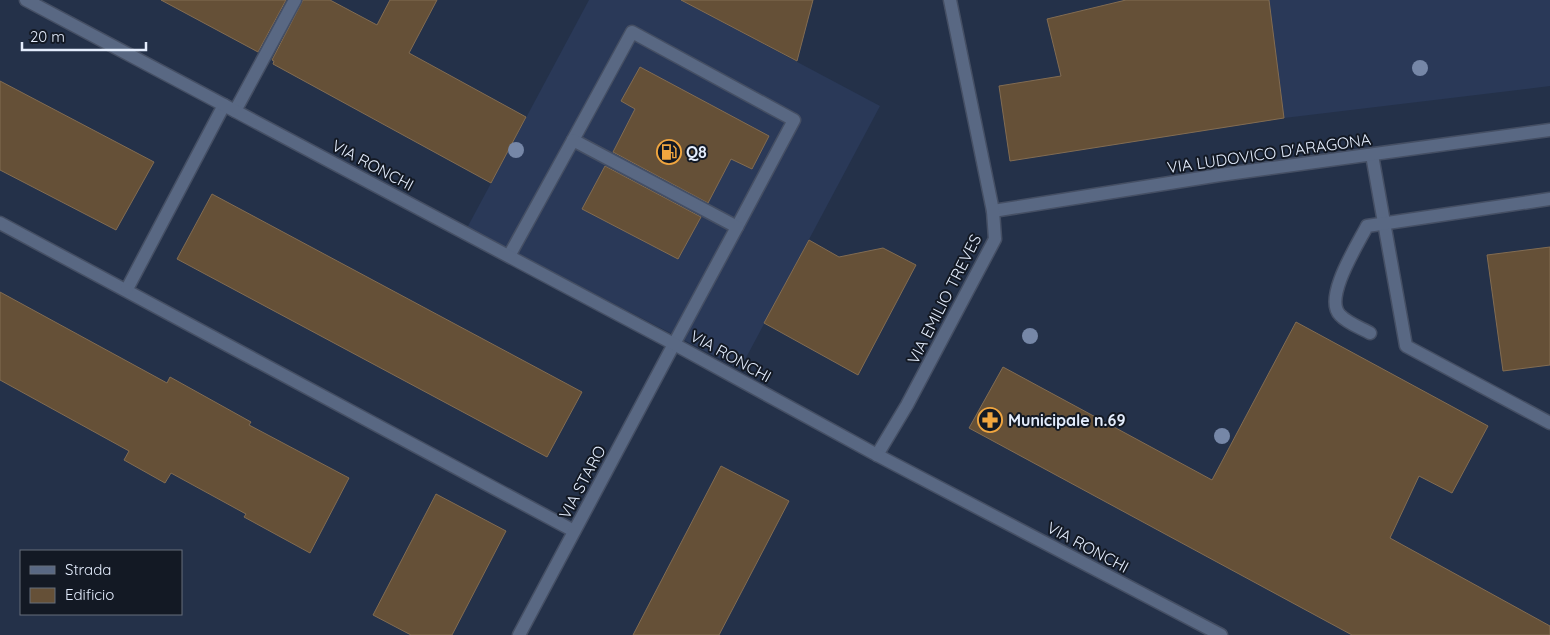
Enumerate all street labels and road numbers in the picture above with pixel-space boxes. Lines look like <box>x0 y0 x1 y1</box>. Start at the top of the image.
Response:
street label: VIA LUDOVICO D'ARAGONA <box>1166 129 1372 177</box>
street label: VIA RONCHI <box>329 135 417 195</box>
street label: VIA EMILIO TREVES <box>903 231 985 367</box>
street label: VIA RONCHI <box>687 325 775 387</box>
street label: VIA STARO <box>554 442 610 522</box>
street label: VIA RONCHI <box>1044 517 1132 577</box>

